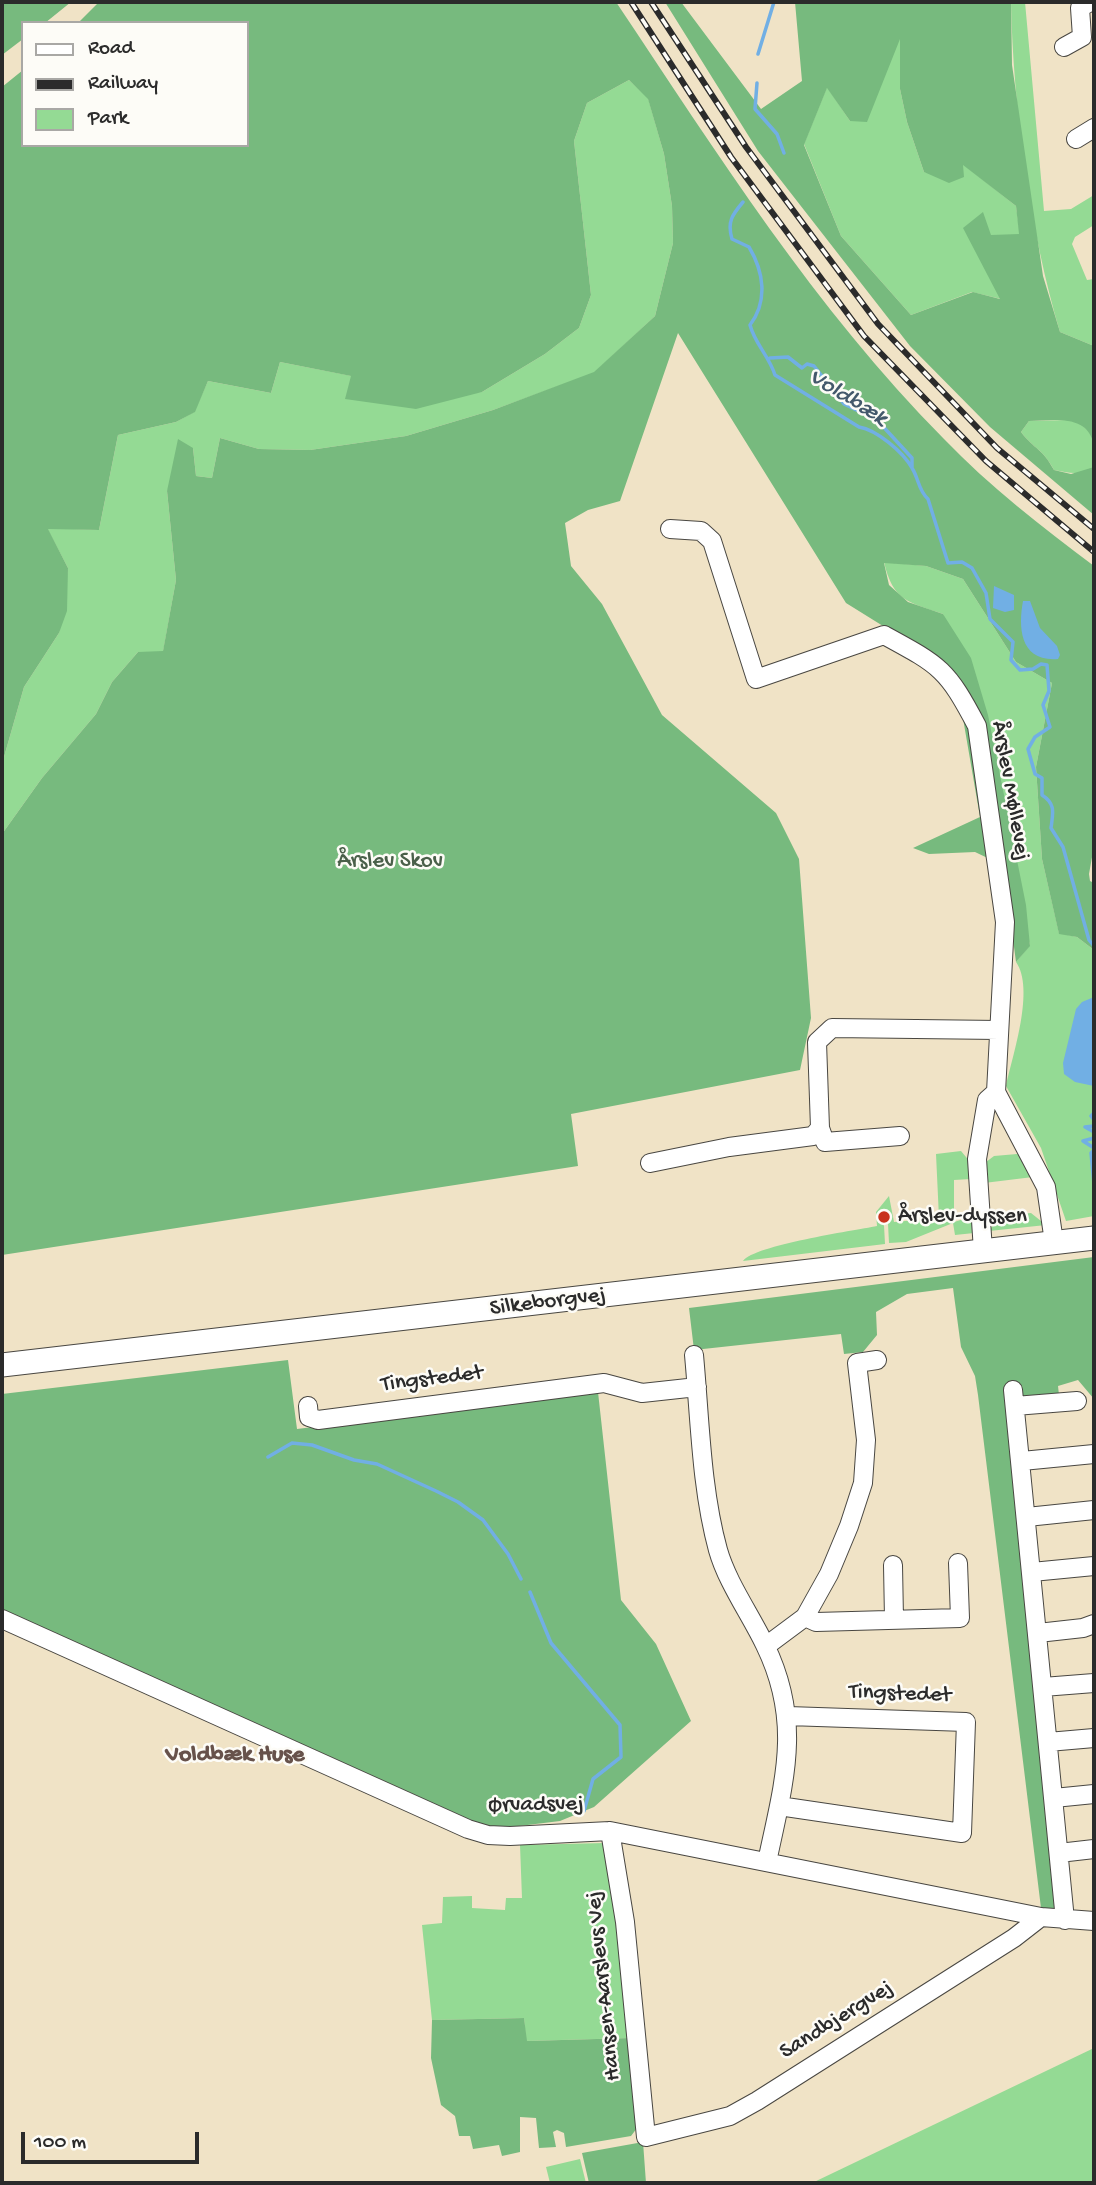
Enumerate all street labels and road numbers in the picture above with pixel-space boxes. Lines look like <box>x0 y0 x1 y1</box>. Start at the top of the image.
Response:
street label: Årslev Møllevej <box>983 719 1035 863</box>
street label: Silkeborgvej <box>488 1282 608 1324</box>
street label: Tingstedet <box>380 1360 484 1400</box>
street label: Tingstedet <box>848 1679 952 1711</box>
street label: Ørvadsvej <box>488 1791 584 1821</box>
street label: Hansen-Aarslevs Vej <box>581 1890 629 2082</box>
street label: Sandbjergvej <box>775 1975 899 2067</box>

